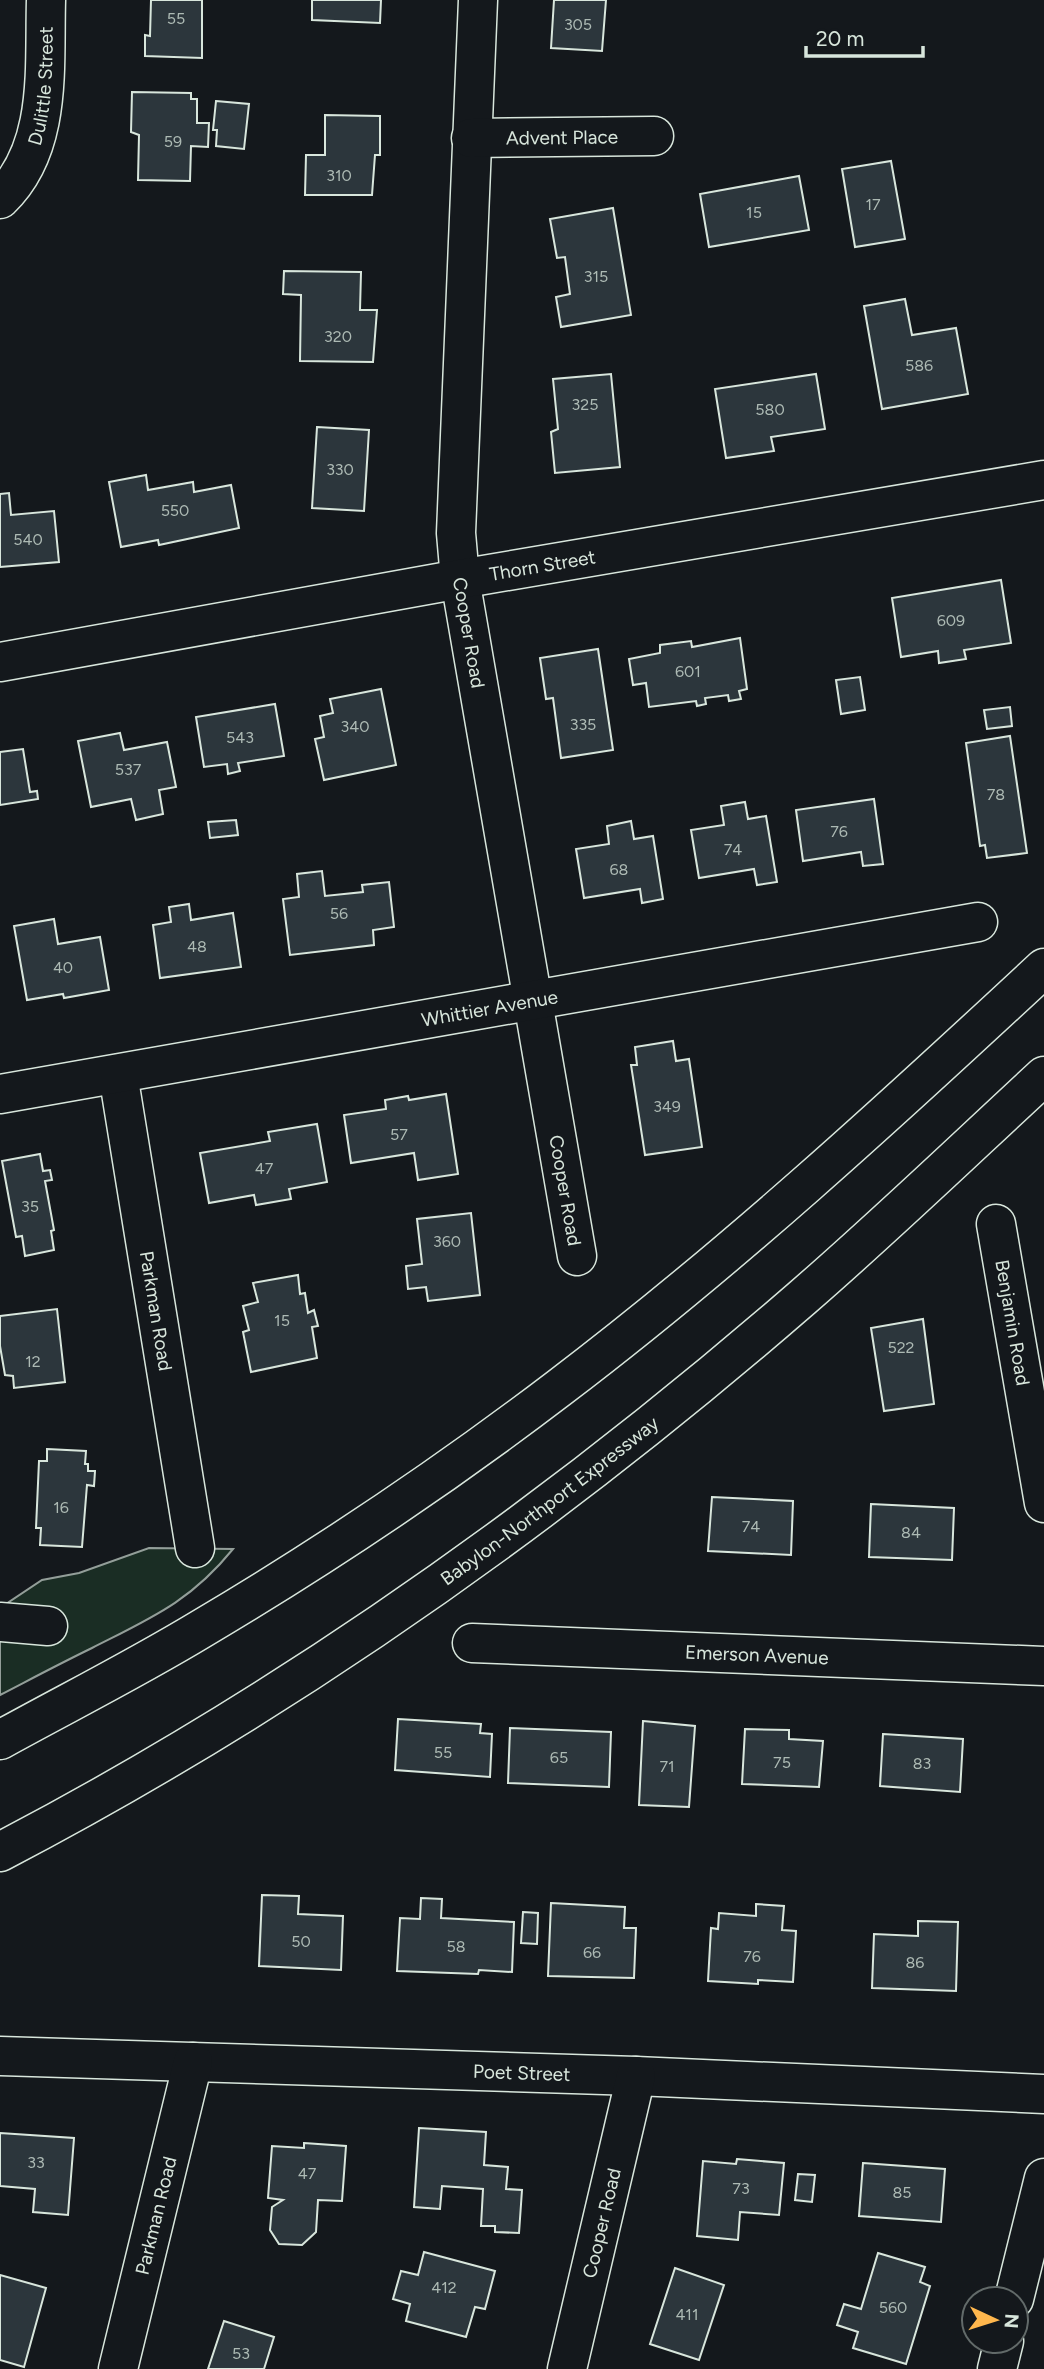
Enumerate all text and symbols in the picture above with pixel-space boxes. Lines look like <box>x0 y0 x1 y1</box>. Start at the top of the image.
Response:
house number: 55 <box>167 9 185 28</box>
scale bar <box>806 14 923 58</box>
house number: 305 <box>564 15 592 34</box>
text: 20 m <box>816 26 864 51</box>
street label: Dulittle Street <box>23 27 58 148</box>
street label: Advent Place <box>506 125 618 150</box>
house number: 59 <box>164 132 182 151</box>
house number: 310 <box>326 166 352 185</box>
house number: 17 <box>865 195 881 214</box>
house number: 15 <box>746 203 762 222</box>
house number: 315 <box>584 267 608 286</box>
house number: 320 <box>324 327 352 346</box>
house number: 586 <box>905 356 933 375</box>
house number: 325 <box>572 395 598 414</box>
house number: 580 <box>755 400 785 419</box>
house number: 330 <box>326 460 354 479</box>
house number: 550 <box>161 501 189 520</box>
house number: 540 <box>13 530 43 549</box>
street label: Thorn Street <box>488 545 597 586</box>
street label: Cooper Road <box>448 575 490 690</box>
house number: 609 <box>937 611 965 630</box>
house number: 601 <box>675 662 701 681</box>
house number: 335 <box>570 715 596 734</box>
house number: 340 <box>341 717 369 736</box>
house number: 543 <box>226 728 254 747</box>
house number: 537 <box>115 760 142 779</box>
house number: 78 <box>987 785 1005 804</box>
house number: 76 <box>830 822 848 841</box>
house number: 74 <box>724 840 742 859</box>
house number: 68 <box>610 860 628 879</box>
house number: 56 <box>330 904 348 923</box>
house number: 48 <box>187 937 207 956</box>
house number: 40 <box>53 958 73 977</box>
street label: Whittier Avenue <box>420 985 559 1032</box>
house number: 349 <box>653 1097 681 1116</box>
house number: 57 <box>390 1125 408 1144</box>
street label: Cooper Road <box>544 1133 586 1248</box>
house number: 47 <box>255 1159 274 1178</box>
house number: 35 <box>21 1197 39 1216</box>
house number: 360 <box>433 1232 461 1251</box>
street label: Parkman Road <box>135 1249 177 1373</box>
street label: Benjamin Road <box>990 1258 1035 1387</box>
house number: 15 <box>274 1311 290 1330</box>
house number: 522 <box>887 1338 915 1357</box>
house number: 12 <box>25 1352 41 1371</box>
street label: Babylon-Northport Expressway <box>436 1411 663 1590</box>
house number: 16 <box>53 1498 69 1517</box>
house number: 74 <box>742 1517 760 1536</box>
house number: 84 <box>901 1523 921 1542</box>
street label: Emerson Avenue <box>684 1641 829 1669</box>
house number: 55 <box>434 1743 452 1762</box>
house number: 65 <box>550 1748 568 1767</box>
house number: 75 <box>773 1753 791 1772</box>
house number: 83 <box>913 1754 931 1773</box>
house number: 71 <box>659 1757 675 1776</box>
house number: 50 <box>291 1932 311 1951</box>
house number: 58 <box>446 1937 466 1956</box>
house number: 66 <box>583 1943 601 1962</box>
house number: 76 <box>743 1947 761 1966</box>
house number: 86 <box>906 1953 924 1972</box>
street label: Poet Street <box>473 2060 571 2086</box>
house number: 33 <box>27 2153 45 2172</box>
street label: Parkman Road <box>130 2154 182 2277</box>
house number: 47 <box>298 2164 317 2183</box>
street label: Cooper Road <box>578 2166 626 2280</box>
house number: 73 <box>732 2179 750 2198</box>
house number: 85 <box>892 2183 912 2202</box>
house number: 412 <box>431 2278 457 2297</box>
north arrow <box>960 2285 1030 2355</box>
house number: 560 <box>879 2298 907 2317</box>
house number: 411 <box>675 2305 699 2324</box>
text: N <box>999 2313 1023 2329</box>
house number: 53 <box>232 2344 250 2363</box>

